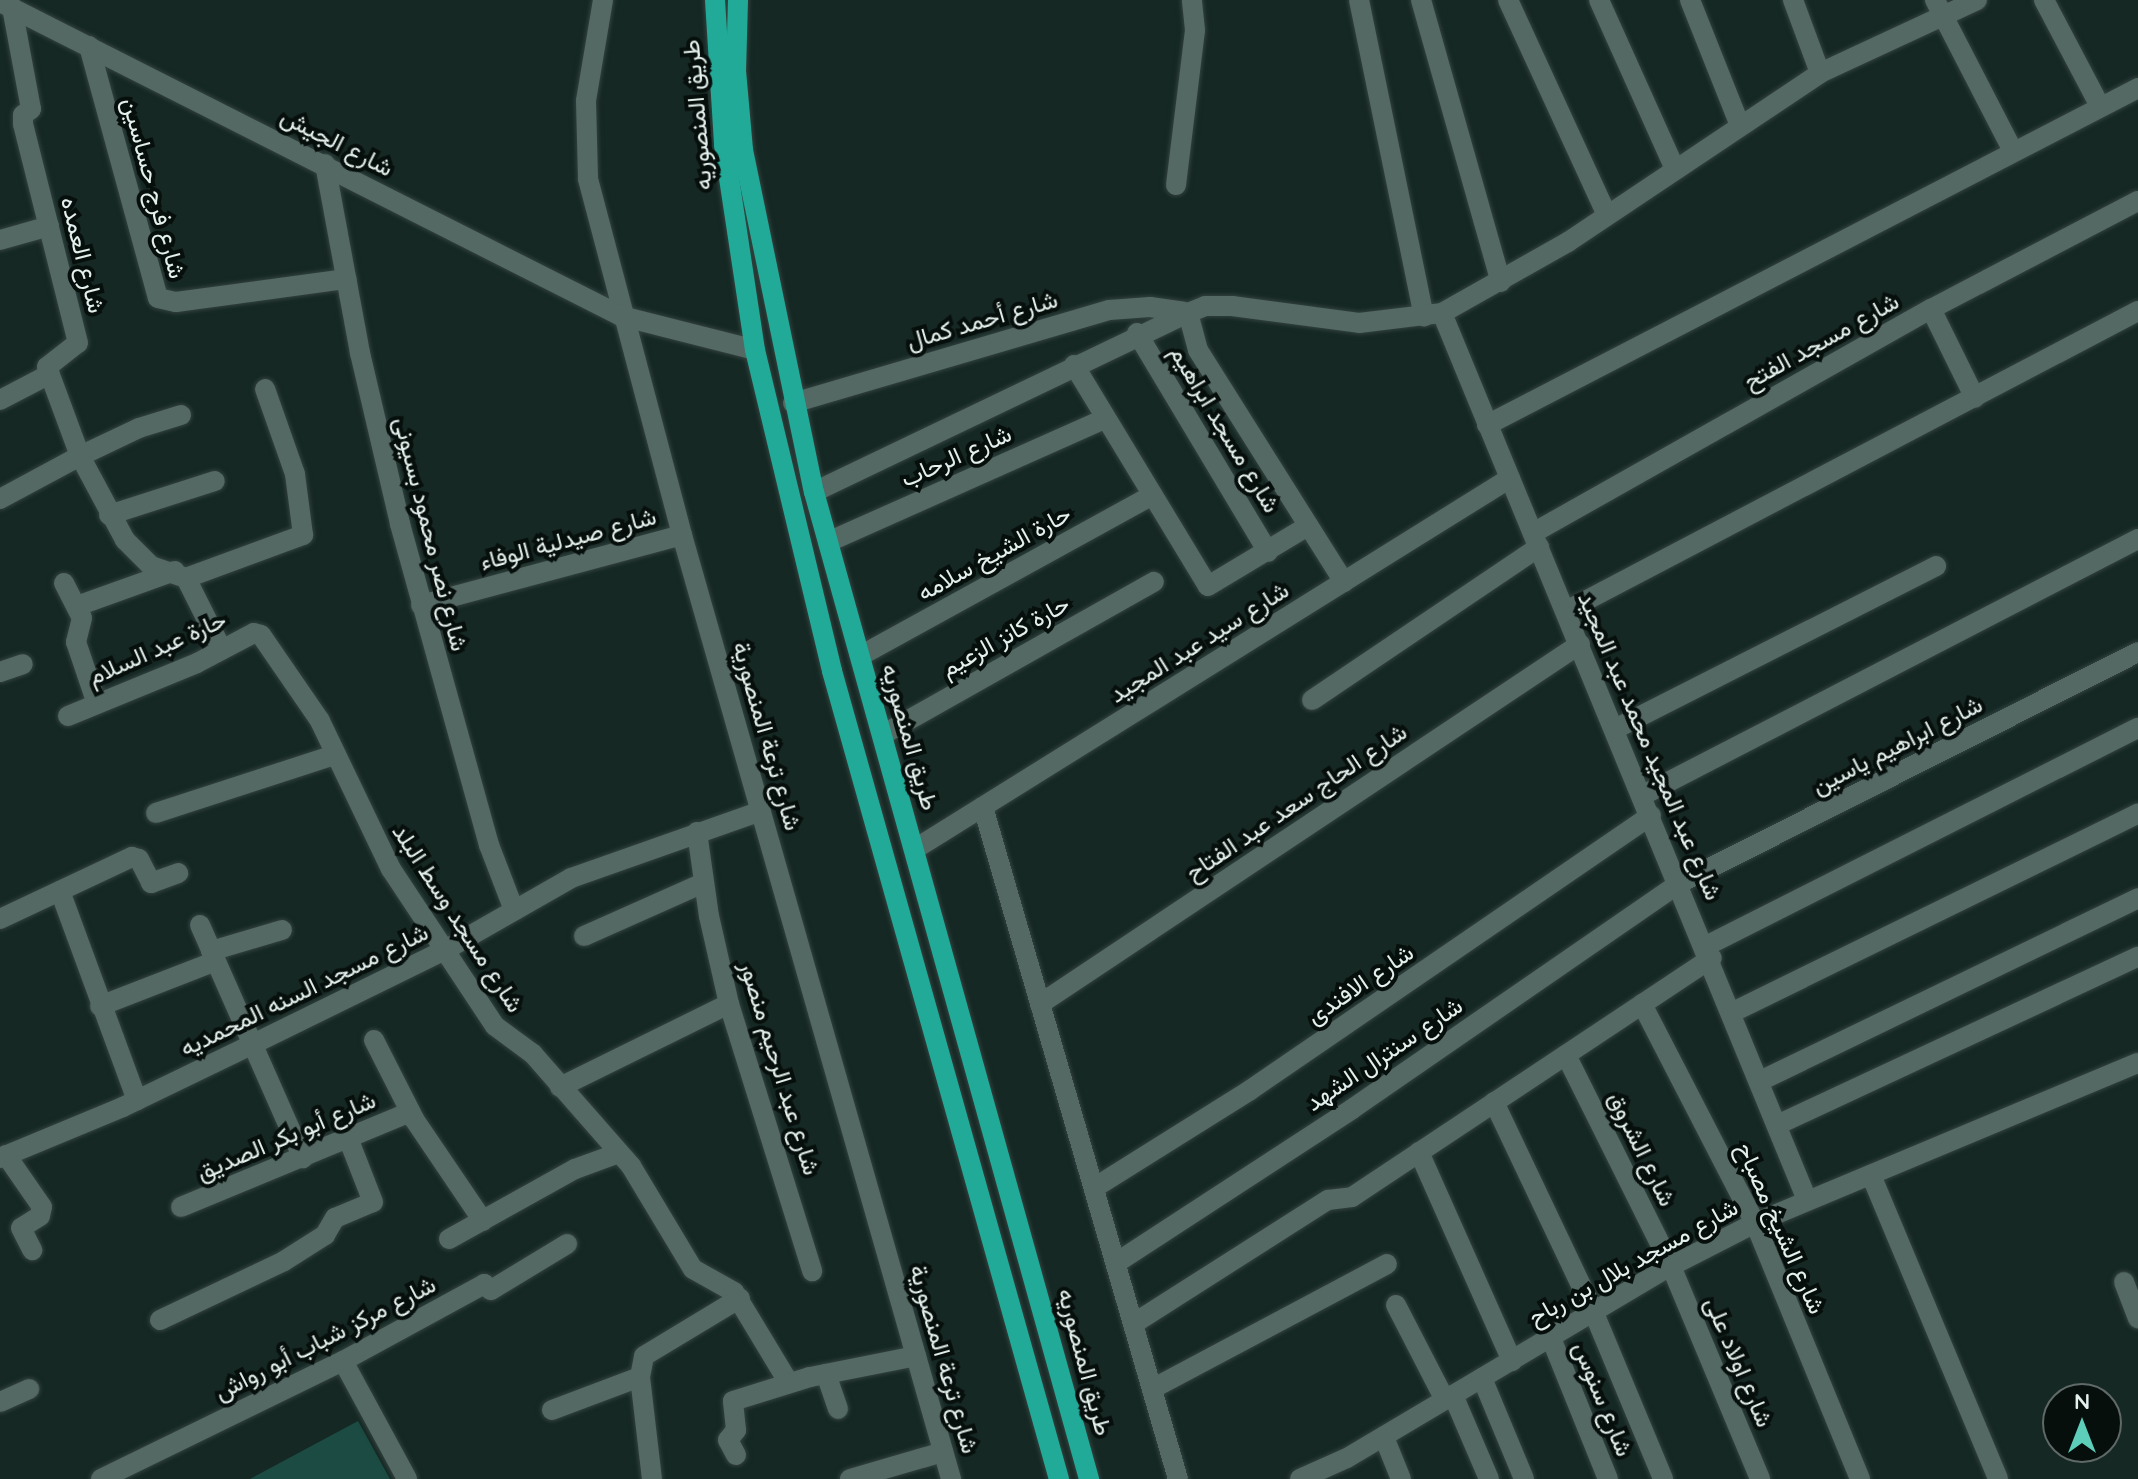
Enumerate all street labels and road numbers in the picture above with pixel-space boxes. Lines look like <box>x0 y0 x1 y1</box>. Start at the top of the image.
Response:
street label: طريق المنصوريه <box>676 38 718 192</box>
street label: شارع فرج حساسين <box>116 94 192 282</box>
street label: شارع الجيش <box>276 101 398 183</box>
street label: شارع العمده <box>55 194 111 316</box>
street label: شارع أحمد كمال <box>903 285 1061 355</box>
street label: شارع مسجد الفتح <box>1738 286 1904 396</box>
street label: شارع مسجد ابراهيم <box>1164 340 1286 518</box>
street label: شارع نصر محمود بسيونى <box>388 414 474 654</box>
street label: شارع الرحاب <box>896 419 1016 493</box>
street label: حارة الشيخ سلامه <box>912 499 1076 607</box>
street label: شارع صيدلية الوفاء <box>477 502 659 576</box>
street label: شارع سيد عبد المجيد <box>1104 575 1294 709</box>
street label: شارع عبد المجيد محمد عبد المجيد <box>1572 588 1728 904</box>
street label: حارة كانز الزعيم <box>936 589 1074 683</box>
street label: حارة عبد السلام <box>84 605 230 691</box>
street label: شارع ترعة المنصورية <box>726 638 808 834</box>
street label: طريق المنصوريه <box>875 660 945 814</box>
street label: شارع ابراهيم ياسين <box>1807 690 1987 800</box>
street label: شارع الحاج سعد عبد الفتاح <box>1180 717 1412 887</box>
street label: شارع مسجد وسط البلد <box>386 818 530 1018</box>
street label: شارع مسجد السنه المحمديه <box>175 917 433 1063</box>
street label: شارع الافندى <box>1301 938 1419 1030</box>
street label: شارع عبد الرحيم منصور <box>734 958 826 1178</box>
street label: شارع سنترال الشهد <box>1300 991 1468 1117</box>
street label: شارع أبو بكر الصديق <box>192 1085 380 1187</box>
street label: شارع الشروق <box>1602 1087 1682 1211</box>
street label: شارع الشيخ مصباح <box>1730 1138 1832 1318</box>
street label: شارع مسجد بلال بن رباح <box>1523 1192 1743 1332</box>
street label: شارع ترعة المنصورية <box>903 1261 985 1457</box>
street label: شارع مركز شباب أبو رواش <box>210 1270 440 1406</box>
street label: طريق المنصوريه <box>1052 1285 1118 1439</box>
street label: شارع اولاد على <box>1699 1293 1779 1431</box>
street label: شارع سنوس <box>1567 1338 1639 1460</box>

